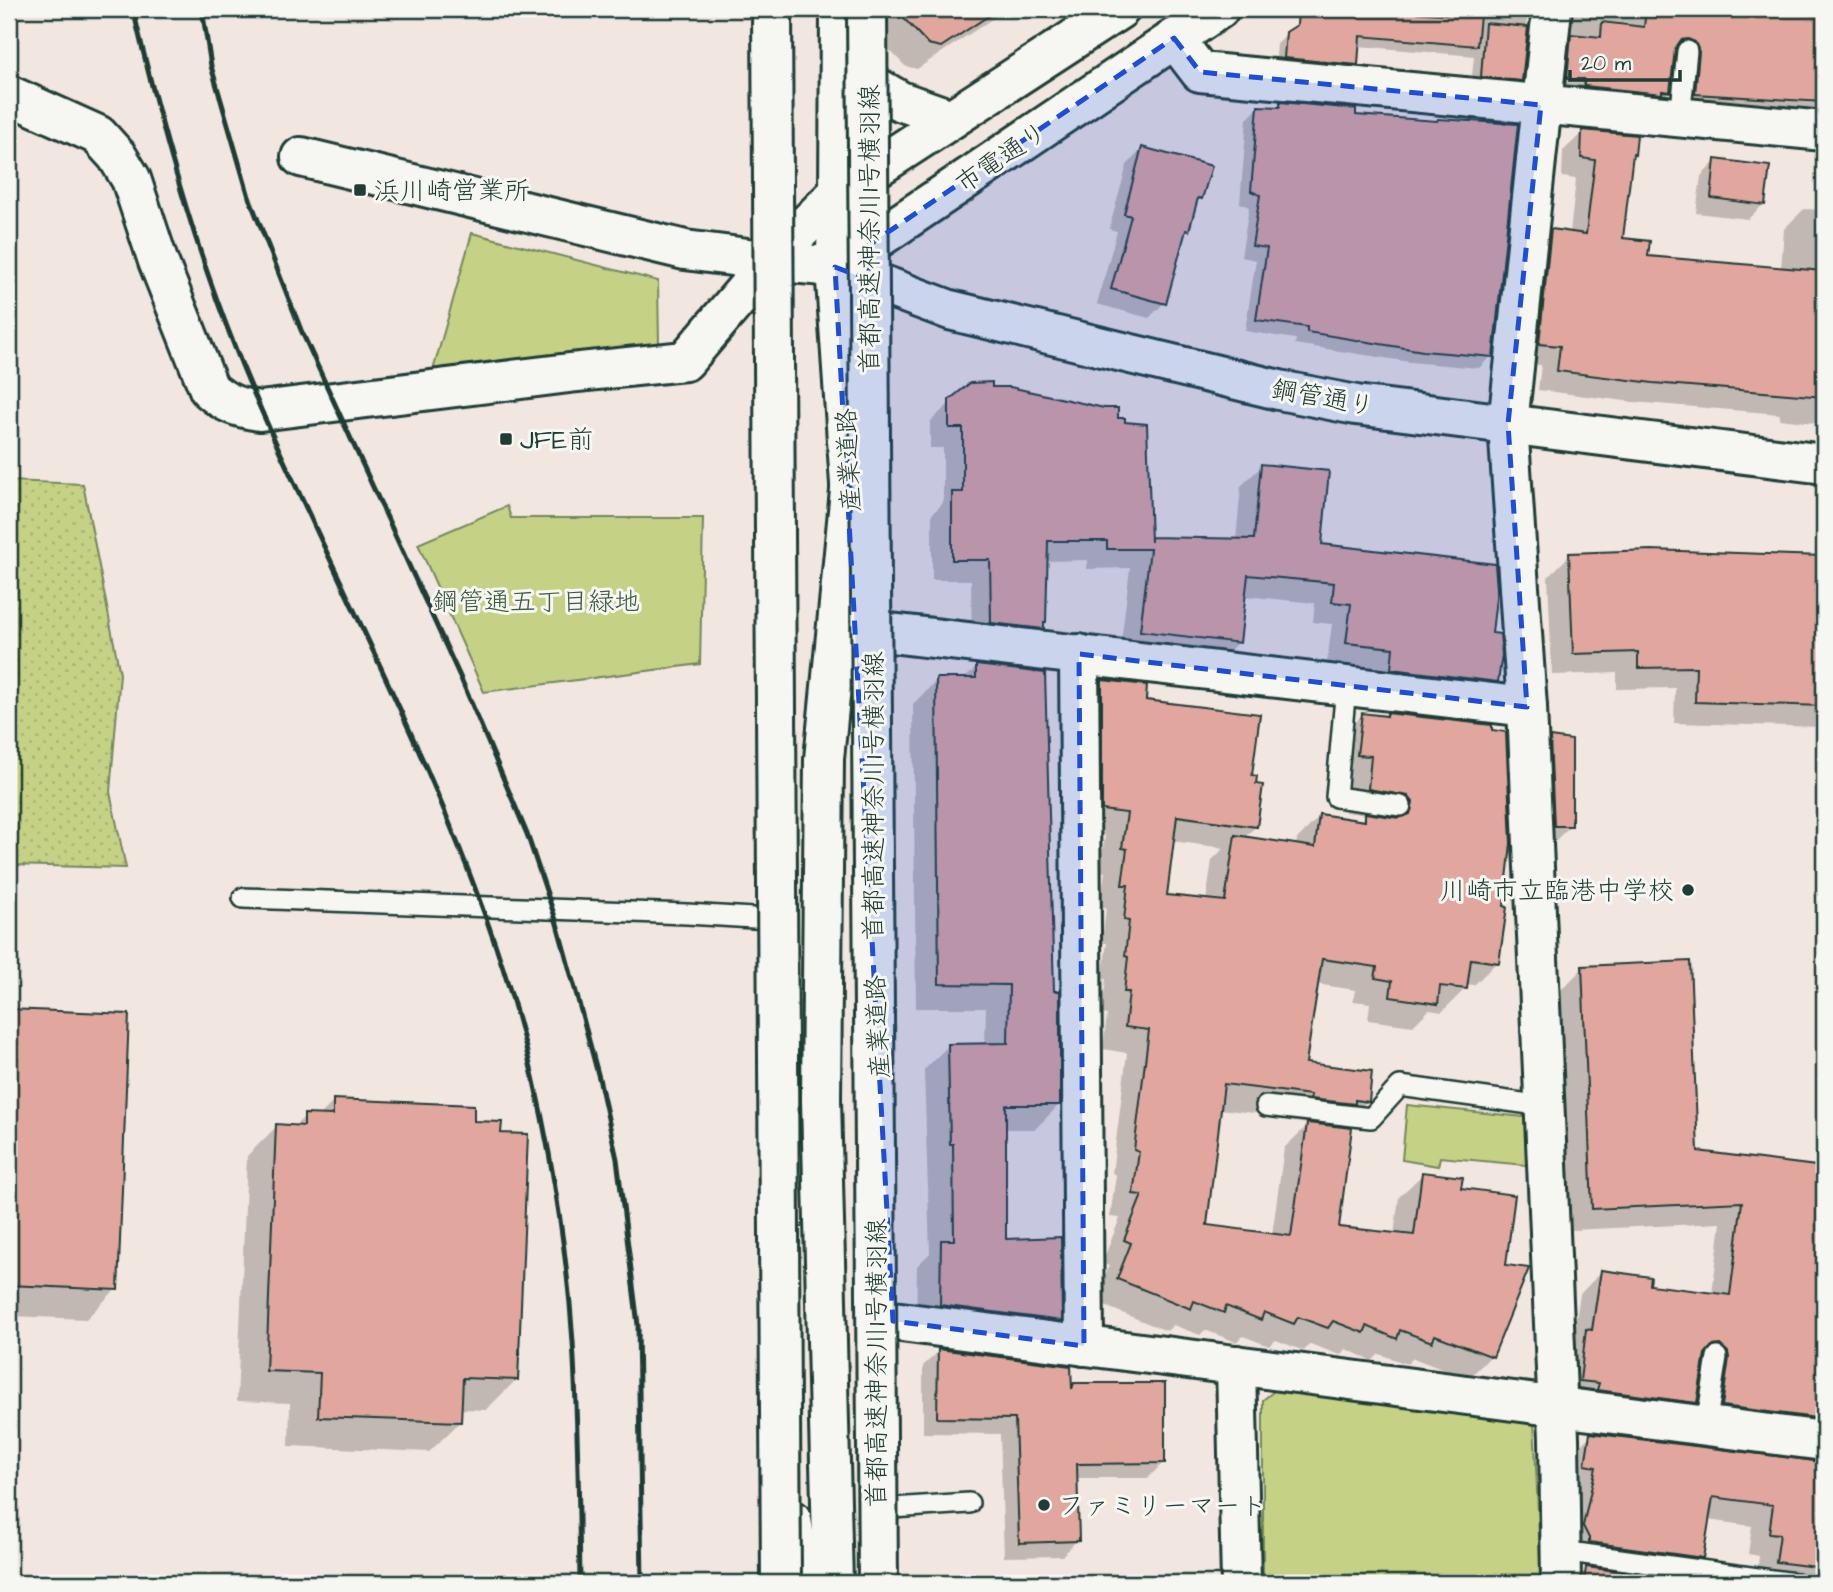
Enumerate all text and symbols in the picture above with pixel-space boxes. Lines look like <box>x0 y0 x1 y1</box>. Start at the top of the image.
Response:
scale bar <box>1570 38 1681 82</box>
text: 20 m <box>1581 49 1632 78</box>
street label: 首都高速神奈川1号横羽線 <box>852 84 888 374</box>
street label: 市電通り <box>948 114 1055 202</box>
place label: 浜川崎営業所 <box>374 173 530 209</box>
marker: 浜川崎営業所 <box>352 182 368 198</box>
street label: 鋼管通り <box>1268 371 1377 425</box>
street label: 産業道路 <box>828 407 870 513</box>
place label: JFE前 <box>520 422 593 458</box>
marker: JFE前 <box>498 431 514 447</box>
park label: 鋼管通五丁目緑地 <box>432 584 640 620</box>
street label: 首都高速神奈川1号横羽線 <box>856 651 892 941</box>
place label: 川崎市立臨港中学校 <box>1440 873 1674 909</box>
marker: 川崎市立臨港中学校 <box>1680 882 1696 898</box>
street label: 産業道路 <box>857 974 899 1080</box>
street label: 首都高速神奈川1号横羽線 <box>859 1218 895 1508</box>
place label: ファミリーマート <box>1058 1488 1267 1524</box>
marker: ファミリーマート <box>1036 1497 1052 1513</box>

